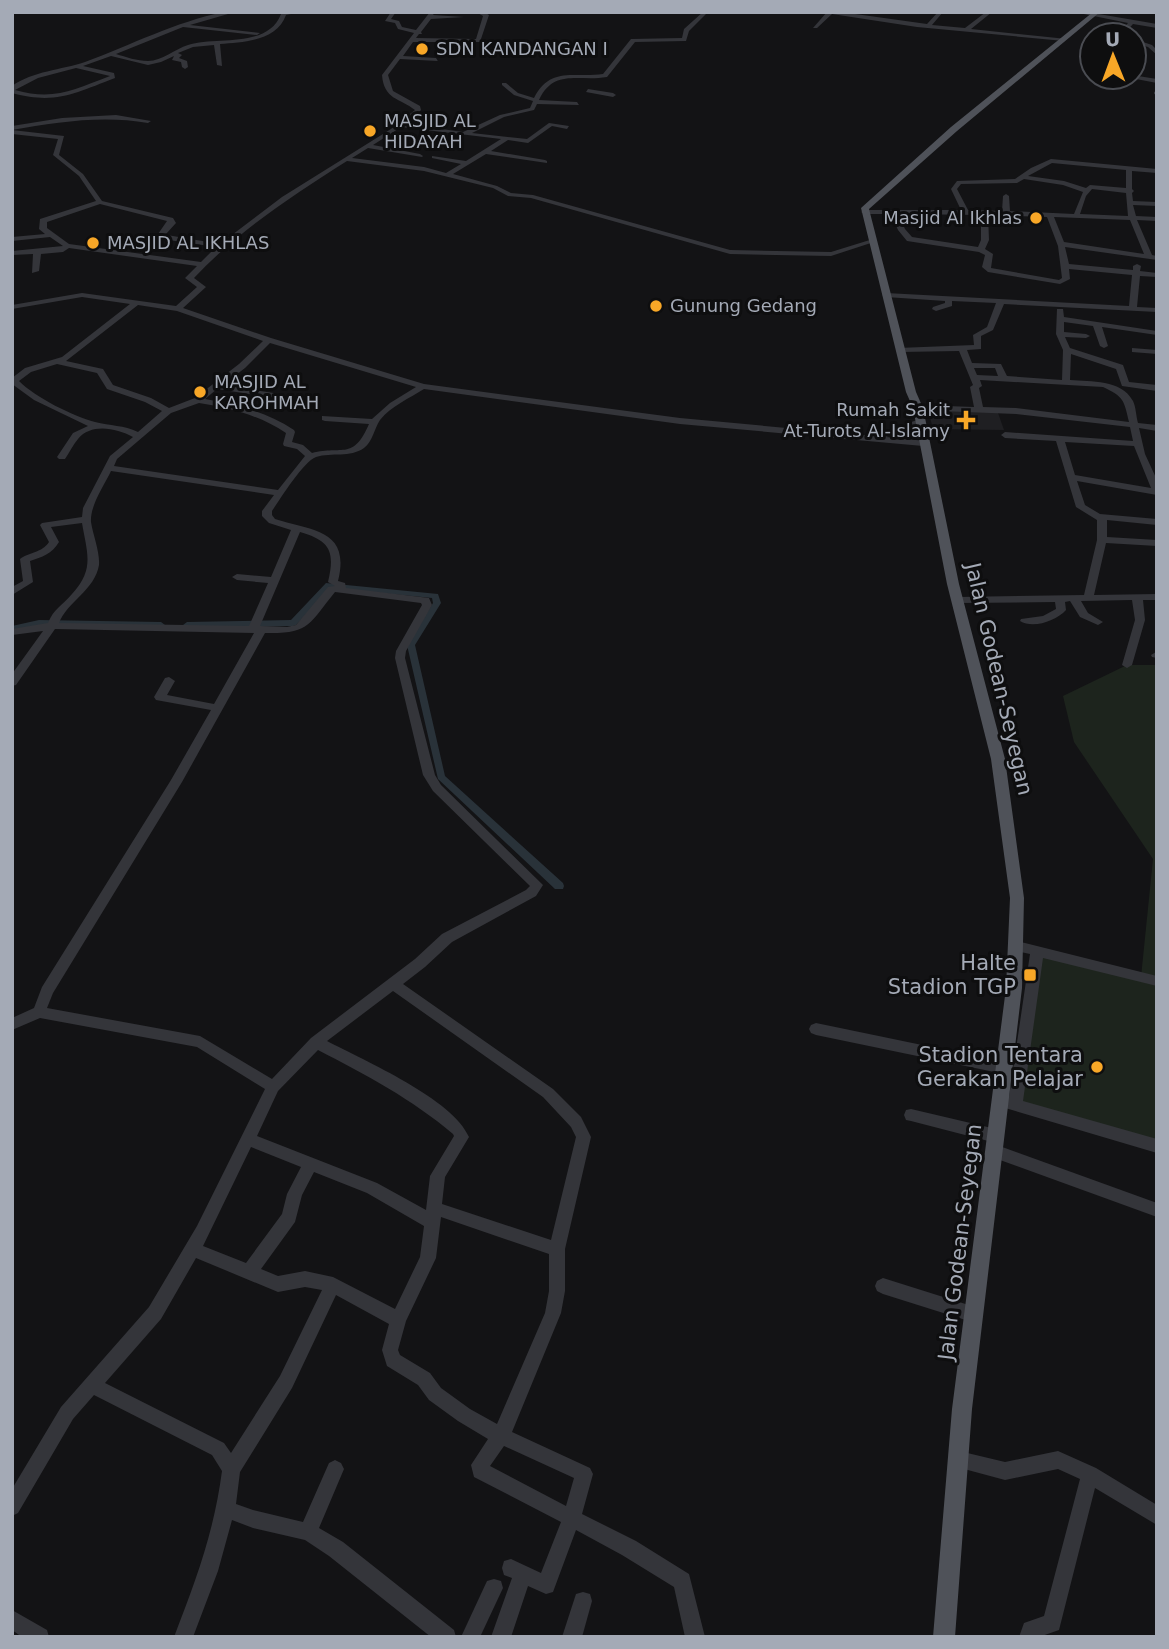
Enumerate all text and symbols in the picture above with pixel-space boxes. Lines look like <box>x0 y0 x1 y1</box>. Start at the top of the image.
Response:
north arrow <box>1078 21 1148 91</box>
text: U <box>1105 28 1121 50</box>
place label: SDN KANDANGAN I <box>436 38 608 59</box>
marker: SDN KANDANGAN I <box>414 41 430 57</box>
place label: MASJID AL HIDAYAH <box>384 110 476 152</box>
marker: MASJID AL HIDAYAH <box>362 123 378 139</box>
place label: Masjid Al Ikhlas <box>883 207 1022 228</box>
marker: Masjid Al Ikhlas <box>1028 210 1044 226</box>
place label: MASJID AL IKHLAS <box>107 232 269 253</box>
marker: MASJID AL IKHLAS <box>85 235 101 251</box>
place label: Gunung Gedang <box>670 295 817 316</box>
marker: Gunung Gedang <box>648 298 664 314</box>
place label: MASJID AL KAROHMAH <box>214 371 319 413</box>
marker: MASJID AL KAROHMAH <box>192 384 208 400</box>
place label: Rumah Sakit At-Turots Al-Islamy <box>784 399 950 441</box>
marker: Rumah Sakit At-Turots Al-Islamy <box>956 410 976 430</box>
street label: Jalan Godean-Seyegan <box>960 558 1037 798</box>
place label: Halte Stadion TGP <box>888 951 1016 999</box>
marker: Halte Stadion TGP <box>1022 967 1038 983</box>
place label: Stadion Tentara Gerakan Pelajar <box>917 1043 1083 1091</box>
marker: Stadion Tentara Gerakan Pelajar <box>1089 1059 1105 1075</box>
street label: Jalan Godean-Seyegan <box>933 1122 986 1364</box>

